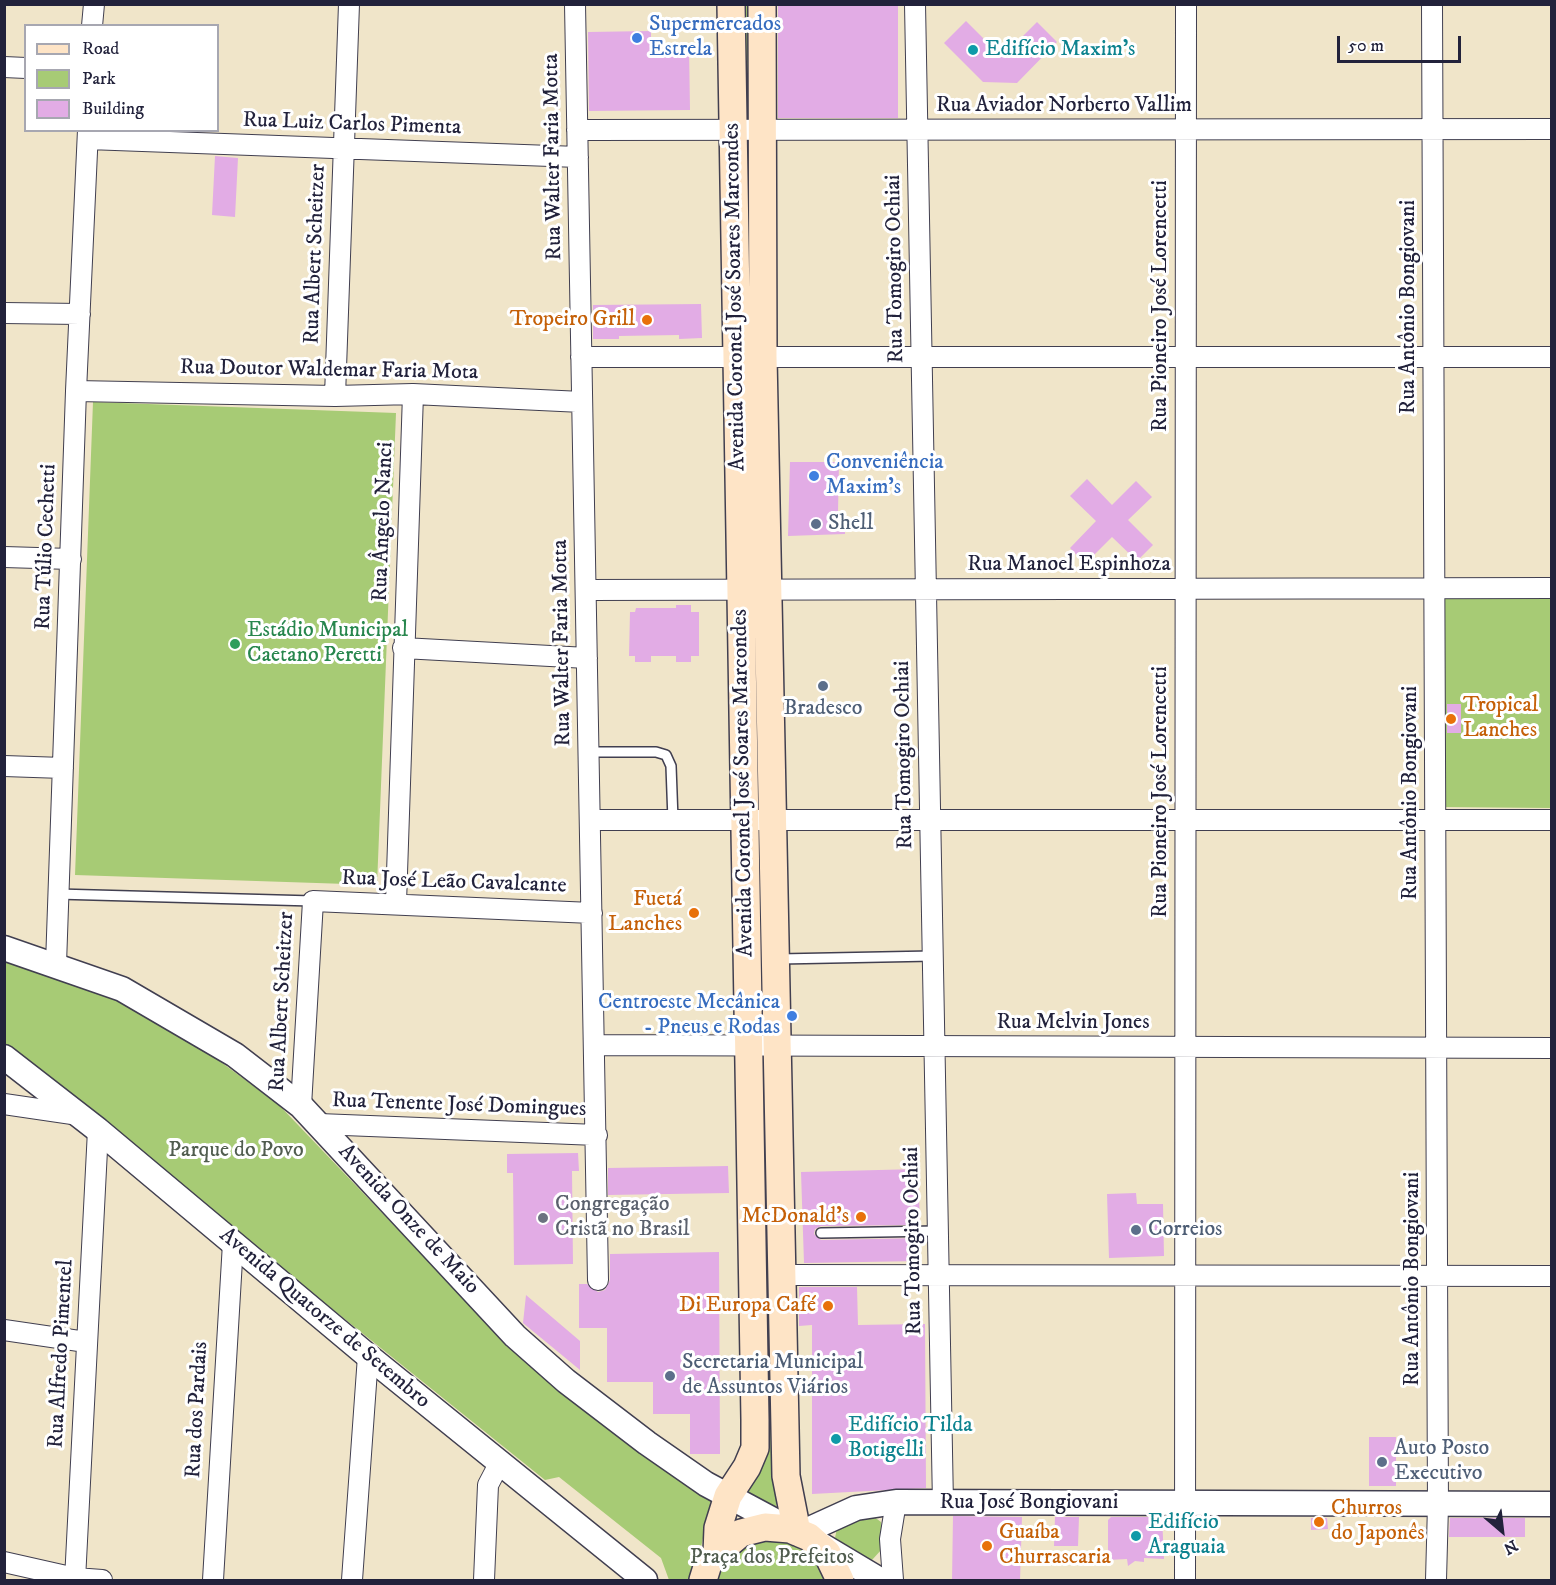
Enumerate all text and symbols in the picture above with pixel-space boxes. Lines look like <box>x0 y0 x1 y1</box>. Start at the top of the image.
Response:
place label: Supermercados Estrela <box>649 12 781 63</box>
legend <box>24 24 219 132</box>
scale bar <box>1340 24 1464 62</box>
marker: Supermercados Estrela <box>630 31 644 45</box>
text: 50 m <box>1348 35 1384 57</box>
place label: Edifício Maxim's <box>985 37 1135 63</box>
text: Road <box>82 38 119 60</box>
marker: Edifício Maxim's <box>966 43 980 57</box>
street label: Rua Walter Faria Motta <box>539 53 569 261</box>
text: Park <box>82 68 116 90</box>
street label: Rua Aviador Norberto Vallim <box>936 93 1192 119</box>
text: Building <box>82 98 144 120</box>
street label: Rua Luiz Carlos Pimenta <box>242 108 462 142</box>
street label: Avenida Coronel José Soares Marcondes <box>720 123 752 471</box>
street label: Rua Albert Scheitzer <box>300 163 332 345</box>
street label: Rua Tomogiro Ochiai <box>881 174 911 364</box>
street label: Rua Pioneiro José Lorencetti <box>1148 180 1174 432</box>
street label: Rua Antônio Bongiovani <box>1396 200 1422 414</box>
place label: Tropeiro Grill <box>510 307 635 333</box>
marker: Tropeiro Grill <box>640 313 654 327</box>
street label: Rua Doutor Waldemar Faria Mota <box>180 355 478 387</box>
street label: Rua Ângelo Nanci <box>368 442 400 602</box>
place label: Conveniência Maxim's <box>826 450 944 502</box>
street label: Rua Túlio Cechetti <box>31 463 63 631</box>
marker: Conveniência Maxim's <box>807 469 821 483</box>
place label: Shell <box>828 511 873 537</box>
marker: Shell <box>809 517 823 531</box>
street label: Rua Walter Faria Motta <box>548 539 578 747</box>
street label: Rua Manoel Espinhoza <box>967 552 1171 578</box>
street label: Avenida Coronel José Soares Marcondes <box>728 609 760 957</box>
place label: Estádio Municipal Caetano Peretti <box>247 618 408 670</box>
marker: Estádio Municipal Caetano Peretti <box>228 637 242 651</box>
street label: Rua Tomogiro Ochiai <box>890 660 920 850</box>
street label: Rua Pioneiro José Lorencetti <box>1148 666 1174 918</box>
marker: Bradesco <box>816 679 830 693</box>
street label: Rua Antônio Bongiovani <box>1398 686 1424 900</box>
place label: Tropical Lanches <box>1463 693 1538 744</box>
place label: Bradesco <box>784 696 862 722</box>
marker: Tropical Lanches <box>1444 712 1458 726</box>
street label: Rua José Leão Cavalcante <box>341 866 567 900</box>
place label: Fuetá Lanches <box>608 887 682 938</box>
marker: Fuetá Lanches <box>687 906 701 920</box>
street label: Rua Albert Scheitzer <box>265 911 301 1093</box>
place label: Centroeste Mecânica - Pneus e Rodas <box>598 990 780 1042</box>
marker: Centroeste Mecânica - Pneus e Rodas <box>785 1009 799 1023</box>
street label: Rua Melvin Jones <box>996 1010 1150 1036</box>
street label: Rua Tenente José Domingues <box>331 1088 587 1124</box>
park label: Parque do Povo <box>168 1138 304 1164</box>
street label: Avenida Onze de Maio <box>332 1139 484 1301</box>
street label: Rua Tomogiro Ochiai <box>899 1146 929 1336</box>
street label: Rua Antônio Bongiovani <box>1400 1172 1426 1386</box>
place label: Congregação Cristã no Brasil <box>555 1192 690 1244</box>
place label: McDonald's <box>742 1204 849 1230</box>
marker: McDonald's <box>854 1210 868 1224</box>
marker: Congregação Cristã no Brasil <box>536 1211 550 1225</box>
place label: Correios <box>1148 1217 1222 1243</box>
street label: Avenida Quatorze de Setembro <box>213 1223 435 1415</box>
marker: Correios <box>1129 1223 1143 1237</box>
street label: Rua Alfredo Pimentel <box>44 1259 80 1449</box>
place label: Di Europa Café <box>679 1293 816 1319</box>
marker: Di Europa Café <box>821 1299 835 1313</box>
street label: Rua dos Pardais <box>181 1341 215 1479</box>
place label: Secretaria Municipal de Assuntos Viários <box>682 1350 863 1402</box>
marker: Secretaria Municipal de Assuntos Viários <box>663 1369 677 1383</box>
place label: Edifício Tilda Botigelli <box>848 1413 973 1464</box>
marker: Edifício Tilda Botigelli <box>829 1432 843 1446</box>
place label: Auto Posto Executivo <box>1394 1436 1489 1488</box>
marker: Auto Posto Executivo <box>1375 1455 1389 1469</box>
street label: Rua José Bongiovani <box>940 1490 1118 1516</box>
place label: Churros do Japonês <box>1331 1496 1425 1548</box>
north arrow <box>1472 1501 1532 1561</box>
place label: Edifício Araguaia <box>1148 1510 1225 1562</box>
marker: Churros do Japonês <box>1312 1515 1326 1529</box>
place label: Guaíba Churrascaria <box>999 1520 1111 1572</box>
marker: Edifício Araguaia <box>1129 1529 1143 1543</box>
text: N <box>1500 1535 1521 1559</box>
marker: Guaíba Churrascaria <box>980 1539 994 1553</box>
park label: Praça dos Prefeitos <box>690 1545 854 1571</box>

